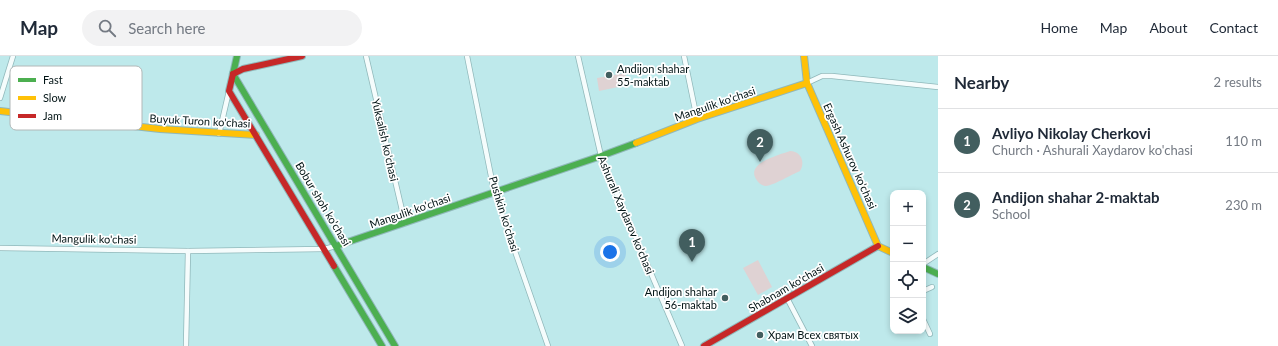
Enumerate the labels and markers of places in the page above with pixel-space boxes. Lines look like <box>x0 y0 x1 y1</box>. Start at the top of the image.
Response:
place label: Andijon shahar 55-maktab <box>617 62 689 88</box>
marker: Andijon shahar 55-maktab <box>604 70 614 80</box>
pin: 2 <box>747 129 773 162</box>
pin: 1 <box>679 229 705 262</box>
place label: Andijon shahar 56-maktab <box>645 285 717 311</box>
marker: Andijon shahar 56-maktab <box>720 293 730 303</box>
place label: Храм Всех святых <box>768 328 859 341</box>
marker: Храм Всех святых <box>755 330 765 340</box>

